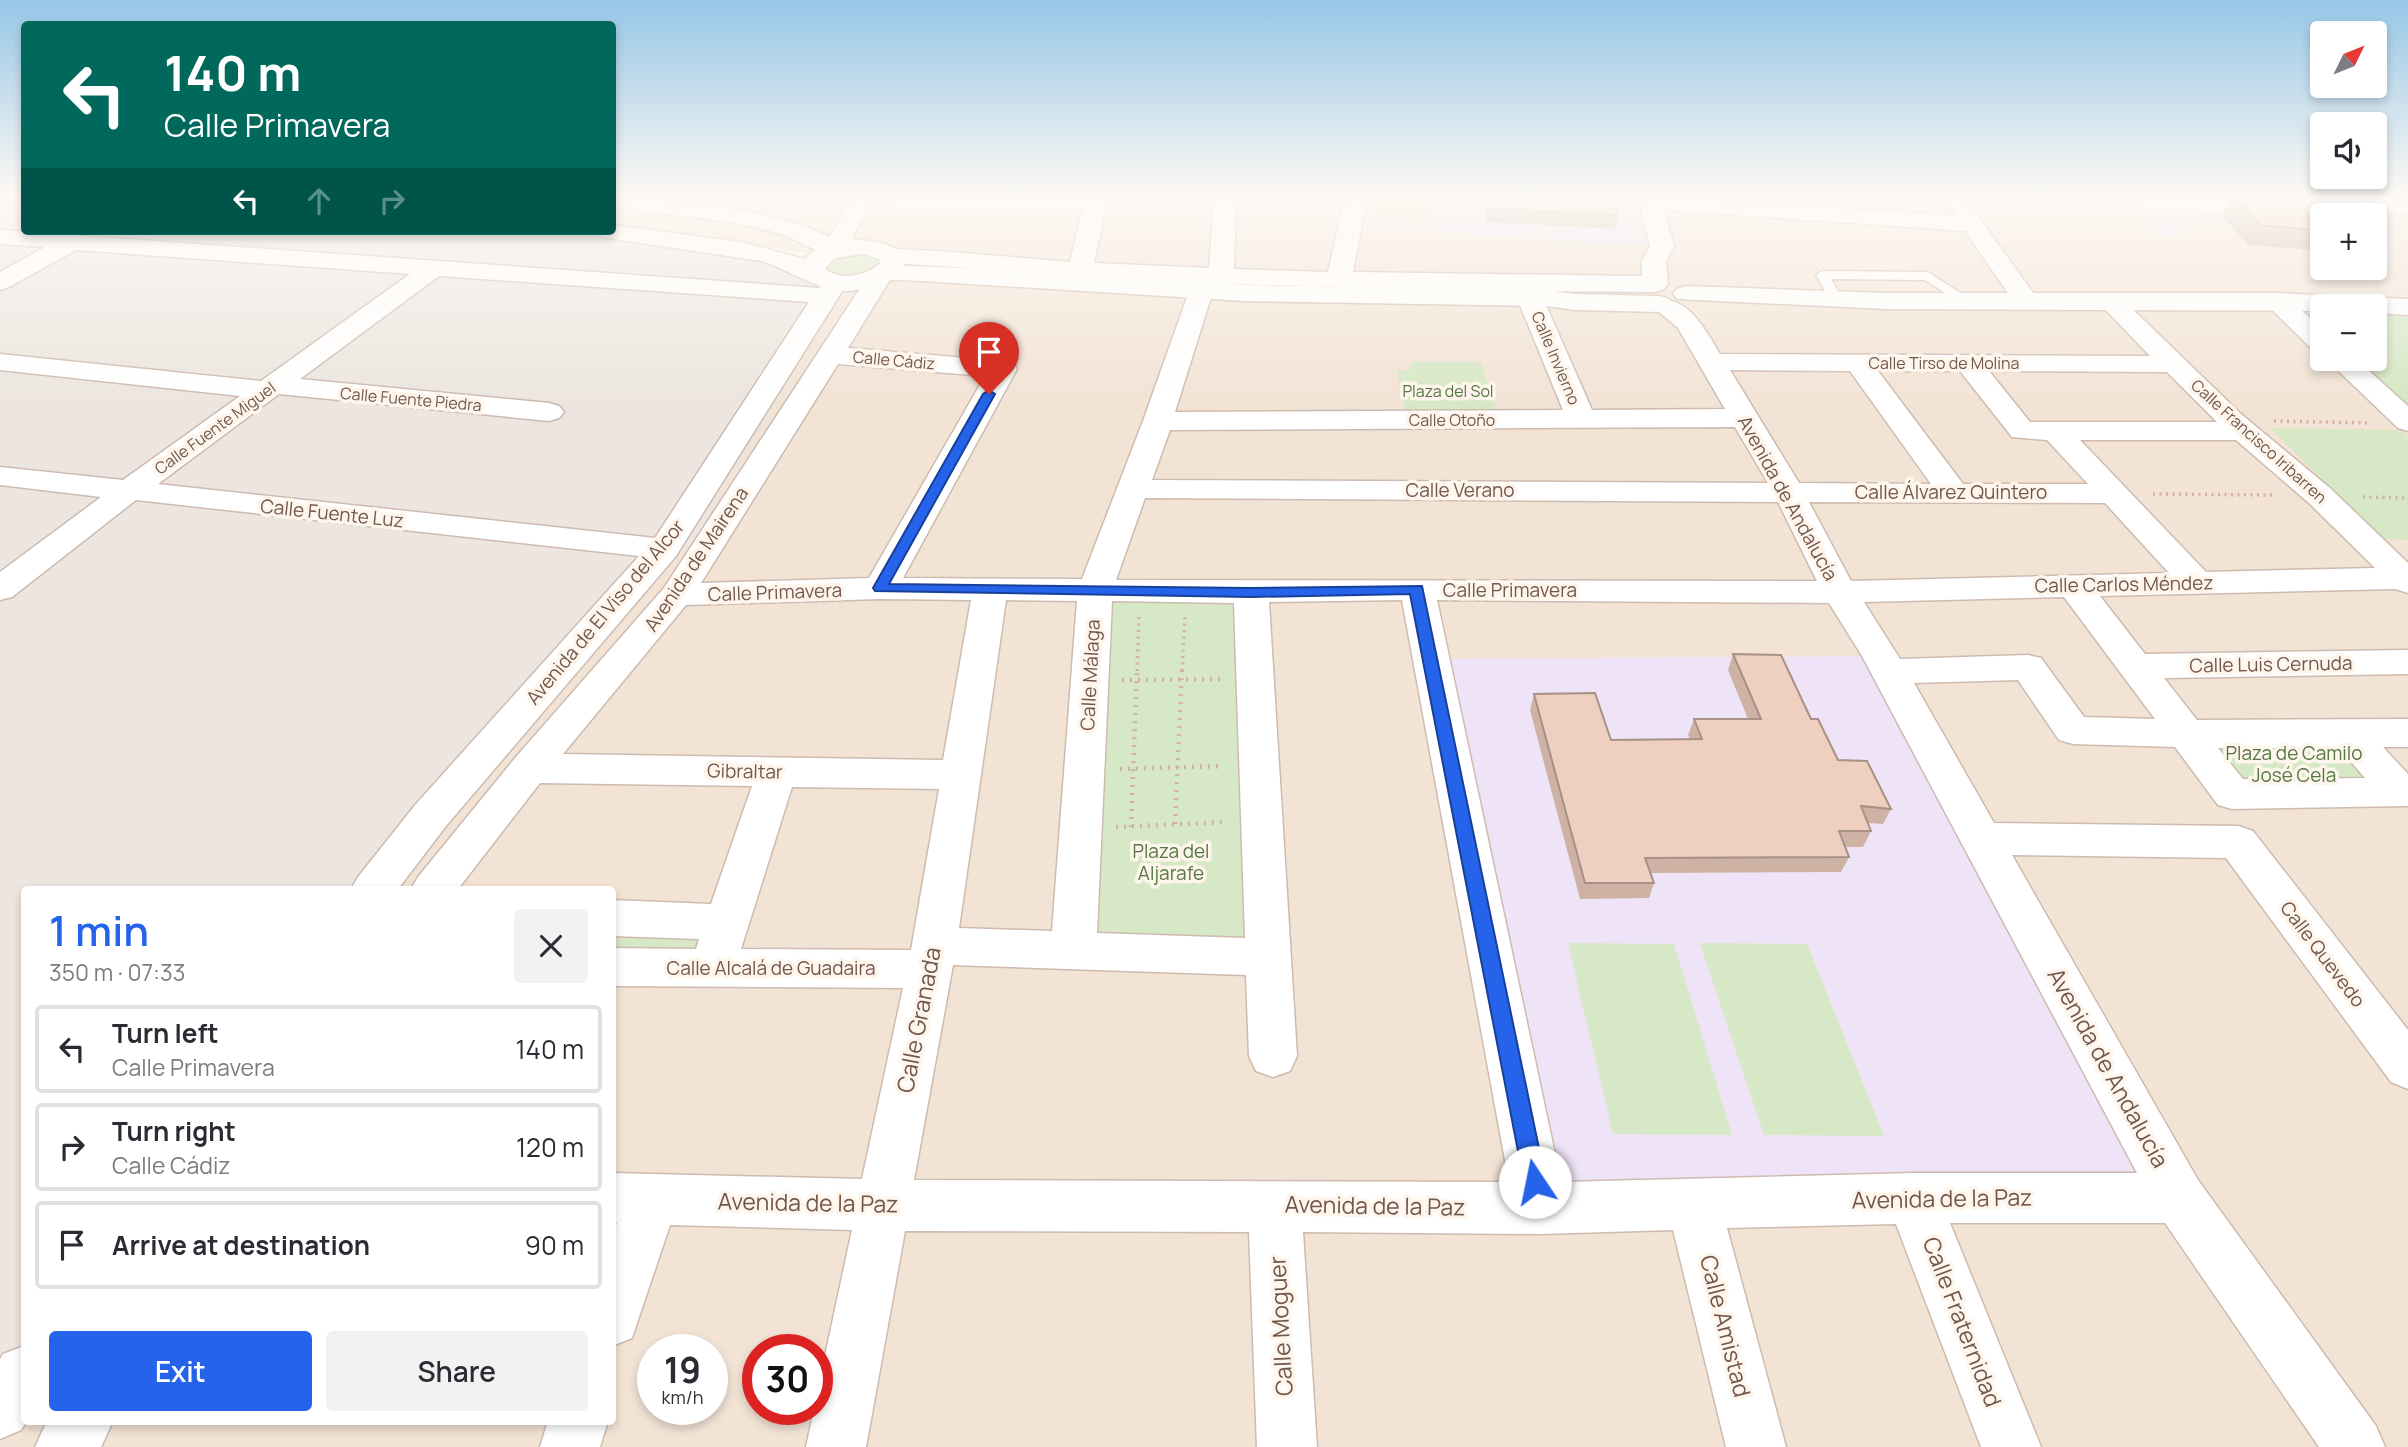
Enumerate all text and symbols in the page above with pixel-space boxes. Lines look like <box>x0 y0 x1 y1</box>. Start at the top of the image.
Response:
north arrow <box>2310 21 2387 98</box>
map controls <box>2310 21 2387 371</box>
text: 140 m <box>164 39 301 106</box>
icon: left <box>49 49 140 140</box>
text: Calle Primavera <box>164 103 390 147</box>
button: sound <box>2310 112 2387 189</box>
icon: left <box>227 182 265 220</box>
icon: ahead <box>300 182 338 220</box>
icon: right <box>373 182 411 220</box>
button: + <box>2310 203 2387 280</box>
button: − <box>2310 294 2387 371</box>
street label: Calle Invierno <box>1526 308 1586 408</box>
pin <box>959 322 1019 394</box>
icon: arrive <box>970 333 1008 371</box>
street label: Calle Cádiz <box>852 345 936 375</box>
street label: Calle Tirso de Molina <box>1869 352 2019 374</box>
street label: Calle Francisco Iribarren <box>2186 374 2332 508</box>
street label: Calle Fuente Miguel <box>150 377 280 479</box>
park label: Plaza del Sol <box>1402 380 1494 402</box>
street label: Calle Fuente Piedra <box>339 382 483 416</box>
street label: Calle Otoño <box>1409 409 1495 431</box>
street label: Avenida de Andalucía <box>1732 411 1844 585</box>
street label: Calle Verano <box>1406 477 1514 503</box>
street label: Calle Álvarez Quintero <box>1855 479 2047 505</box>
street label: Avenida de Mairena <box>638 482 754 636</box>
street label: Calle Fuente Luz <box>259 493 405 533</box>
street label: Avenida de El Viso del Alcor <box>520 514 690 710</box>
street label: Calle Carlos Méndez <box>2034 569 2214 599</box>
street label: Calle Primavera <box>707 577 843 607</box>
street label: Calle Primavera <box>1443 577 1577 603</box>
street label: Calle Málaga <box>1074 619 1106 731</box>
street label: Calle Luis Cernuda <box>2189 650 2353 678</box>
park label: Plaza de Camilo José Cela <box>2226 740 2362 788</box>
street label: Gibraltar <box>707 757 783 785</box>
park label: Plaza del Aljarafe <box>1132 838 1210 886</box>
street label: Calle Quevedo <box>2275 896 2371 1012</box>
text: 1 min <box>49 901 149 959</box>
button: close <box>514 909 588 983</box>
street label: Calle Granada <box>888 944 948 1095</box>
street label: Calle Alcalá de Guadaira <box>667 955 875 981</box>
text: 350 m · 07:33 <box>49 956 185 988</box>
street label: Avenida de Andalucía <box>2041 962 2177 1173</box>
text: Turn left <box>112 1015 219 1051</box>
icon: left <box>53 1030 91 1068</box>
text: 140 m <box>515 1031 584 1067</box>
text: Calle Primavera <box>112 1051 275 1083</box>
text: Turn right <box>112 1113 236 1149</box>
icon: right <box>53 1128 91 1166</box>
text: 120 m <box>516 1129 584 1165</box>
position arrow <box>1498 1145 1572 1219</box>
text: Calle Cádiz <box>112 1149 230 1181</box>
street label: Avenida de la Paz <box>1851 1180 2033 1216</box>
street label: Avenida de la Paz <box>717 1184 899 1220</box>
street label: Avenida de la Paz <box>1284 1187 1466 1223</box>
icon: arrive <box>53 1226 91 1264</box>
text: Arrive at destination <box>112 1227 370 1263</box>
text: 90 m <box>525 1227 584 1263</box>
street label: Calle Fraternidad <box>1916 1232 2010 1411</box>
street label: Calle Amistad <box>1693 1251 1759 1400</box>
street label: Calle Moguer <box>1260 1255 1300 1397</box>
button: Exit <box>49 1331 312 1411</box>
button: Share <box>326 1331 588 1411</box>
speed limit sign: 30 <box>742 1334 833 1425</box>
text: 19 <box>664 1346 701 1394</box>
text: km/h <box>662 1385 703 1409</box>

